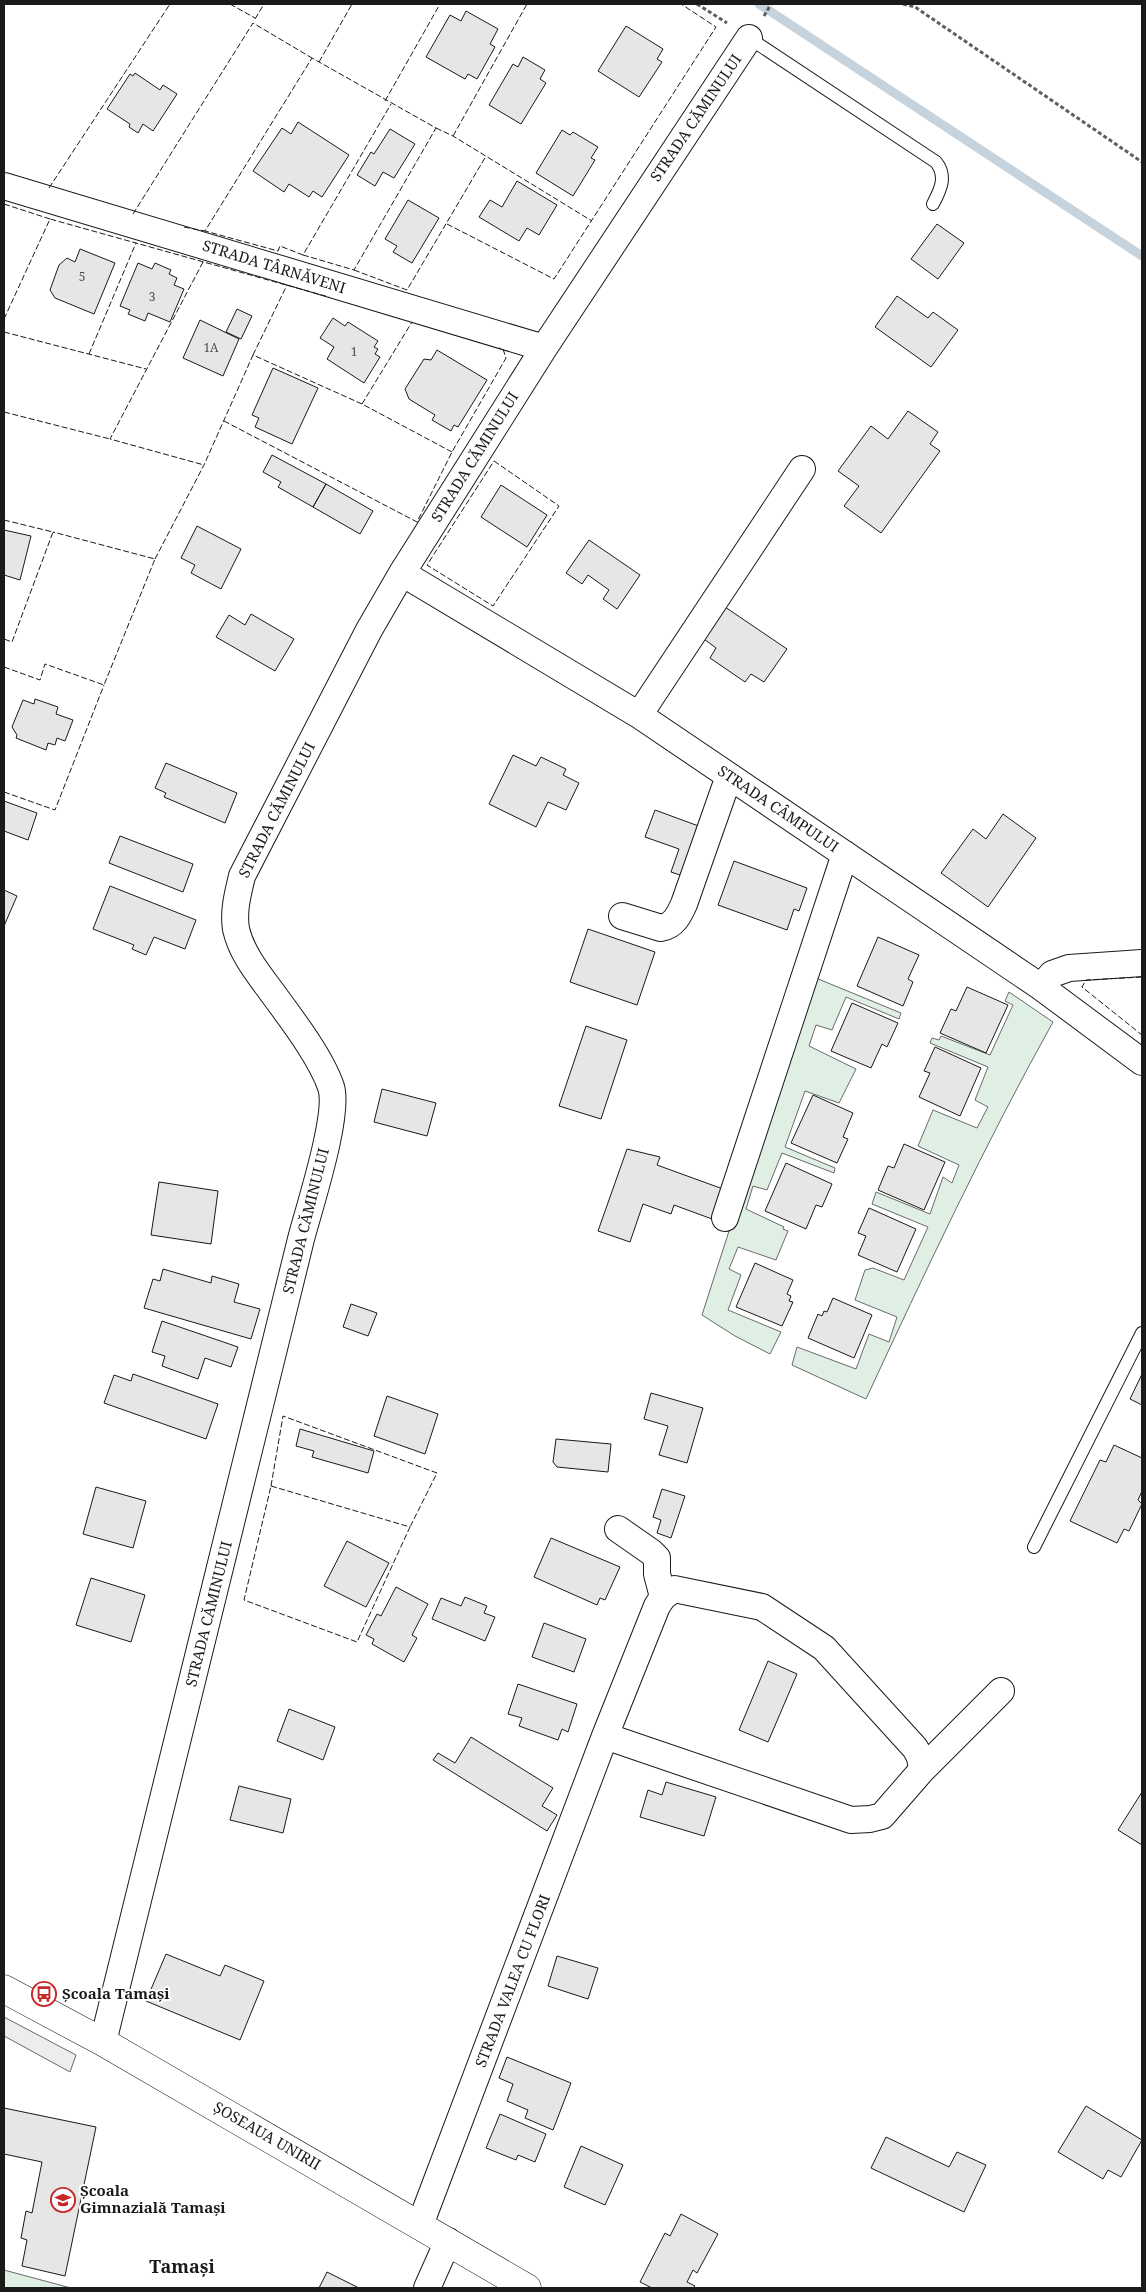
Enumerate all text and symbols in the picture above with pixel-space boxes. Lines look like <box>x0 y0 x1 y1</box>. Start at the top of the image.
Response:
street label: STRADA CĂMINULUI <box>645 50 745 185</box>
street label: STRADA TÂRNĂVENI <box>200 235 348 297</box>
house number: 5 <box>79 268 85 285</box>
house number: 3 <box>149 288 156 305</box>
house number: 1A <box>203 339 219 356</box>
house number: 1 <box>351 343 357 360</box>
street label: STRADA CĂMINULUI <box>426 388 522 525</box>
street label: STRADA CĂMINULUI <box>233 738 319 881</box>
street label: STRADA CÂMPULUI <box>714 760 843 856</box>
street label: STRADA CĂMINULUI <box>277 1146 333 1296</box>
street label: STRADA CĂMINULUI <box>180 1539 236 1689</box>
street label: STRADA VALEA CU FLORI <box>470 1891 554 2070</box>
bus stop icon: Școala Tamași <box>31 1981 57 2007</box>
place label: Școala Tamași <box>62 1983 170 2003</box>
street label: ȘOSEAUA UNIRII <box>210 2096 325 2174</box>
place label: Școala Gimnazială Tamași <box>80 2180 226 2217</box>
school or university icon: Școala Gimnazială Tamași <box>50 2187 76 2213</box>
district label: Tamași <box>149 2254 215 2278</box>

